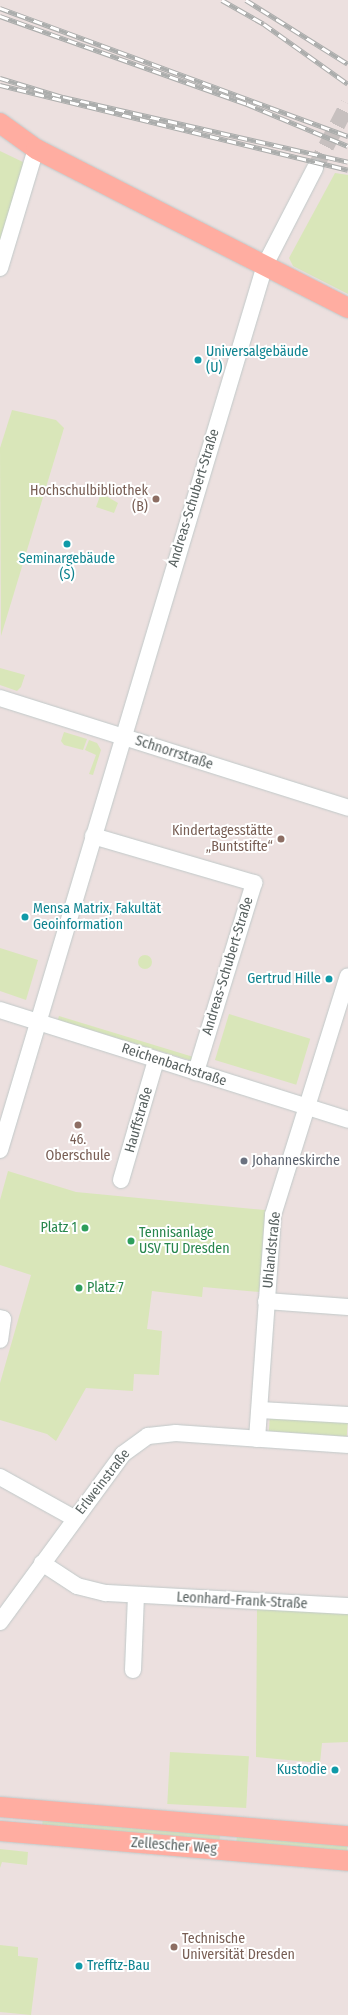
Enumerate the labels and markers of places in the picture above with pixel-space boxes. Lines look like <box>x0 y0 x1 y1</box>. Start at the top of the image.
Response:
place label: Universalgebäude (U) <box>206 344 308 376</box>
marker: Universalgebäude (U) <box>193 355 203 365</box>
place label: Hochschulbibliothek (B) <box>30 483 148 516</box>
marker: Hochschulbibliothek (B) <box>151 494 161 504</box>
marker: Seminargebäude (S) <box>62 539 72 549</box>
place label: Seminargebäude (S) <box>19 551 115 584</box>
place label: Kindertagesstätte „Buntstifte“ <box>172 823 273 856</box>
marker: Kindertagesstätte „Buntstifte“ <box>276 834 286 844</box>
place label: Mensa Matrix, Fakultät Geoinformation <box>33 901 161 934</box>
marker: Mensa Matrix, Fakultät Geoinformation <box>20 912 30 922</box>
place label: Gertrud Hille <box>247 971 321 987</box>
marker: Gertrud Hille <box>324 974 334 984</box>
marker: 46. Oberschule <box>73 1120 83 1130</box>
place label: 46. Oberschule <box>45 1132 111 1164</box>
place label: Johanneskirche <box>252 1153 340 1169</box>
marker: Johanneskirche <box>239 1156 249 1166</box>
place label: Platz 1 <box>40 1220 77 1236</box>
marker: Platz 1 <box>80 1223 90 1233</box>
place label: Tennisanlage USV TU Dresden <box>139 1225 230 1258</box>
marker: Tennisanlage USV TU Dresden <box>126 1236 136 1246</box>
place label: Platz 7 <box>87 1280 124 1296</box>
marker: Platz 7 <box>74 1283 84 1293</box>
place label: Kustodie <box>277 1762 327 1778</box>
marker: Kustodie <box>330 1765 340 1775</box>
place label: Technische Universität Dresden <box>182 1931 295 1964</box>
marker: Technische Universität Dresden <box>169 1942 179 1952</box>
place label: Trefftz-Bau <box>87 1958 150 1974</box>
marker: Trefftz-Bau <box>74 1961 84 1971</box>

